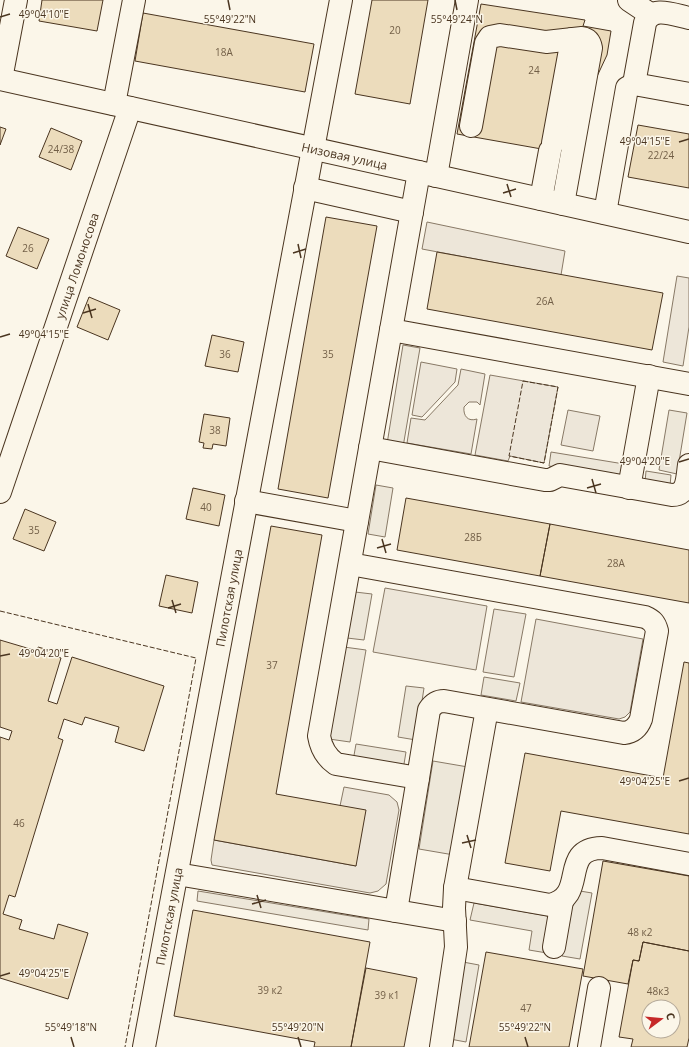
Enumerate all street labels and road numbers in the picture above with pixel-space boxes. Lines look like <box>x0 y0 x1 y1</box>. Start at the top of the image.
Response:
street label: Низовая улица <box>300 138 389 173</box>
street label: улица Ломоносова <box>51 210 102 321</box>
street label: Пилотская улица <box>211 548 246 648</box>
street label: Пилотская улица <box>151 866 186 967</box>

